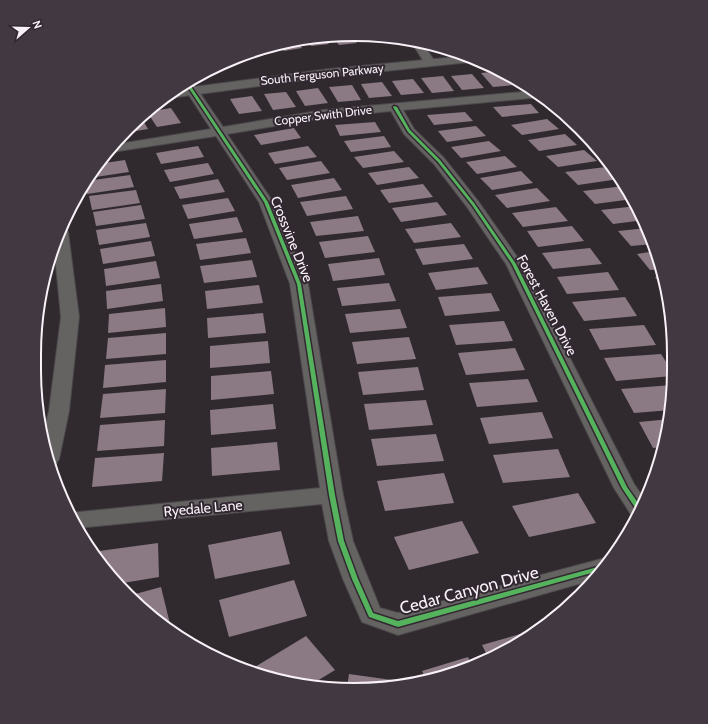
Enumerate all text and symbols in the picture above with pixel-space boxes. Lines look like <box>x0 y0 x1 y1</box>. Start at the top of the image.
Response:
north arrow <box>8 8 48 48</box>
text: N <box>29 19 45 31</box>
street label: South Ferguson Parkway <box>260 60 384 88</box>
street label: Copper Swith Drive <box>273 102 373 128</box>
street label: Crossvine Drive <box>267 193 317 285</box>
street label: Forest Haven Drive <box>513 251 581 359</box>
street label: Ryedale Lane <box>163 496 243 520</box>
street label: Cedar Canyon Drive <box>397 562 541 618</box>

